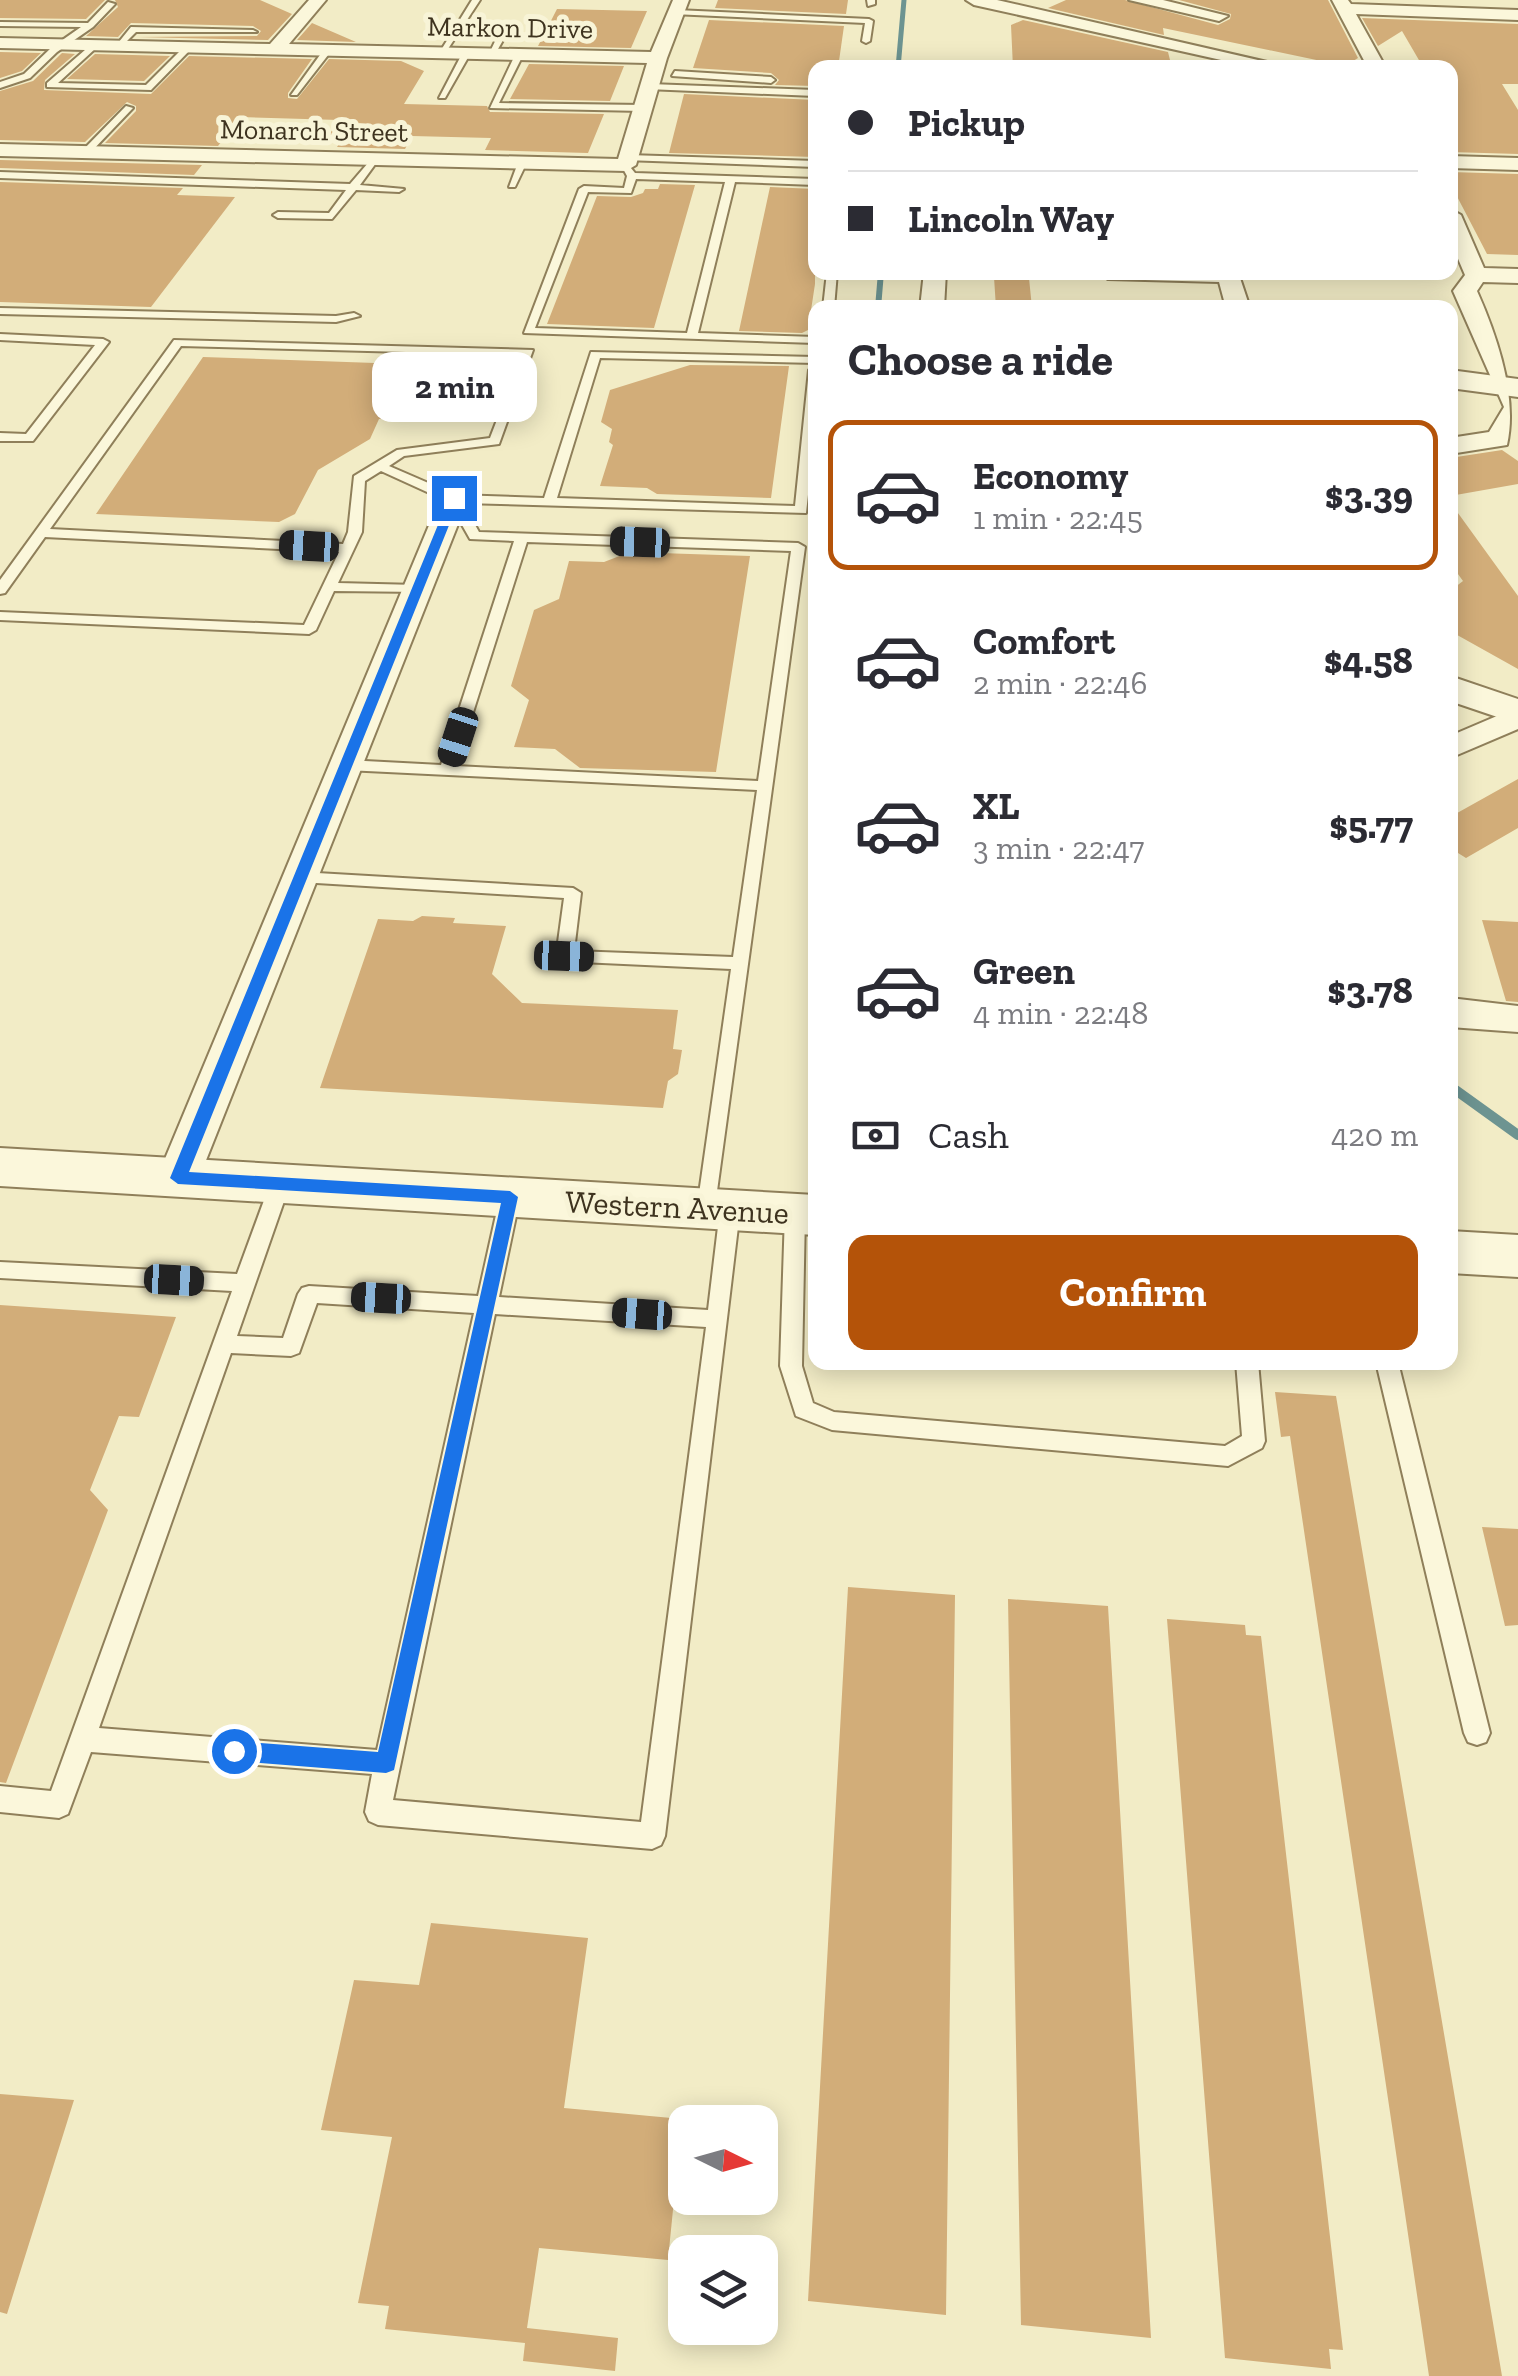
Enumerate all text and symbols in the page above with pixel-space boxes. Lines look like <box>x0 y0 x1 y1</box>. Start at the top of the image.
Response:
street label: Markon Drive <box>427 10 593 45</box>
text: Pickup <box>908 100 1025 146</box>
street label: Monarch Street <box>220 112 409 149</box>
text: Lincoln Way <box>908 196 1114 242</box>
text: Choose a ride <box>848 333 1113 387</box>
callout: 2 min <box>372 353 536 423</box>
text: 2 min <box>415 368 494 406</box>
icon: car <box>853 450 943 540</box>
text: Economy <box>973 453 1128 499</box>
text: $3.39 <box>1325 472 1413 518</box>
route end <box>432 476 477 521</box>
text: 1 min · 22:45 <box>973 499 1143 537</box>
car <box>609 526 671 558</box>
car <box>278 529 340 563</box>
icon: car <box>853 615 943 705</box>
text: Comfort <box>973 618 1115 664</box>
text: $4.58 <box>1324 637 1413 683</box>
text: 2 min · 22:46 <box>973 664 1148 702</box>
car <box>434 704 482 770</box>
icon: car <box>853 780 943 870</box>
text: XL <box>973 783 1020 829</box>
text: $5.77 <box>1329 802 1413 848</box>
text: 3 min · 22:47 <box>973 829 1144 867</box>
car <box>533 940 595 972</box>
icon: car <box>853 945 943 1035</box>
text: Green <box>973 948 1075 994</box>
text: $3.78 <box>1327 967 1413 1013</box>
text: 4 min · 22:48 <box>973 994 1149 1032</box>
icon: cash <box>848 1108 903 1163</box>
text: Cash <box>928 1112 1009 1158</box>
text: 420 m <box>1331 1116 1418 1154</box>
street label: Western Avenue <box>564 1182 790 1232</box>
button: Confirm <box>848 1235 1418 1350</box>
car <box>143 1263 205 1297</box>
car <box>350 1281 412 1315</box>
car <box>611 1297 673 1331</box>
route start <box>212 1729 257 1774</box>
north arrow <box>668 2105 778 2215</box>
map controls <box>668 2105 778 2345</box>
button: layers <box>668 2235 778 2345</box>

